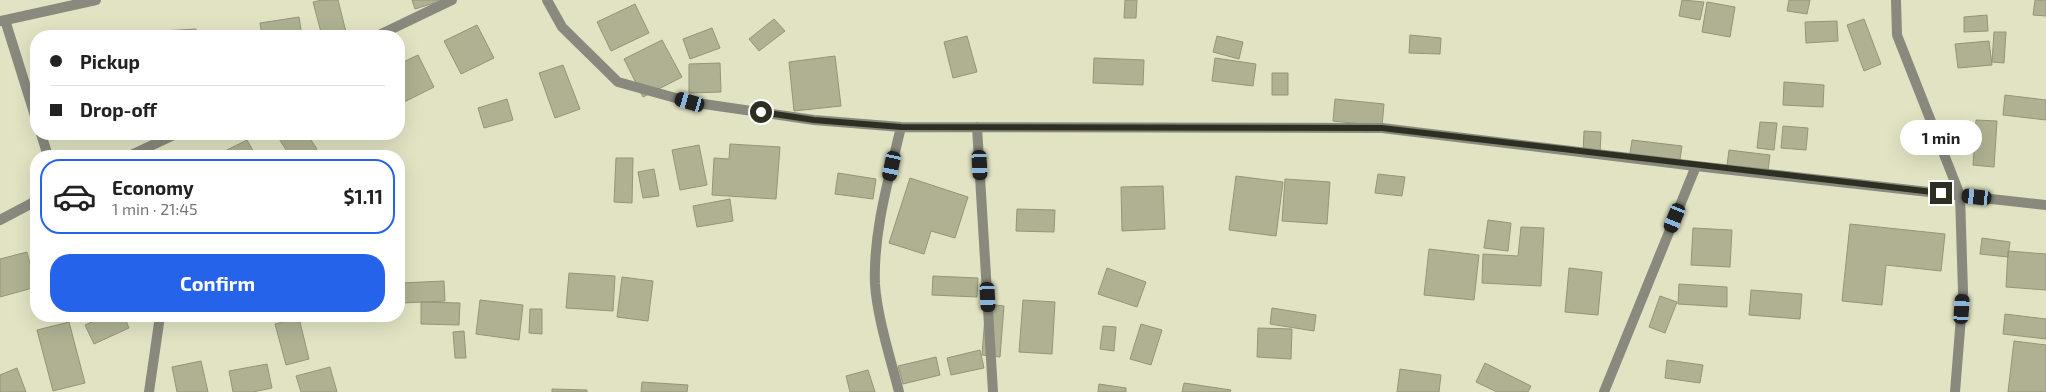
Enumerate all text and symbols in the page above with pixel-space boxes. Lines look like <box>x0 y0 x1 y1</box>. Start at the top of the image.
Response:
text: Pickup <box>80 50 140 73</box>
car <box>673 91 706 113</box>
text: Drop-off <box>80 98 157 121</box>
route start <box>750 101 772 123</box>
callout: 1 min <box>1900 120 1982 156</box>
text: 1 min <box>1922 128 1960 147</box>
car <box>881 150 902 182</box>
car <box>971 150 988 180</box>
icon: car <box>52 174 97 219</box>
text: Economy <box>112 176 194 199</box>
route end <box>1930 182 1952 204</box>
text: $1.11 <box>344 185 383 208</box>
car <box>1961 188 1992 206</box>
text: 1 min · 21:45 <box>112 199 198 218</box>
car <box>1662 201 1687 235</box>
button: Confirm <box>50 254 385 312</box>
car <box>979 282 996 312</box>
car <box>1953 294 1970 324</box>

